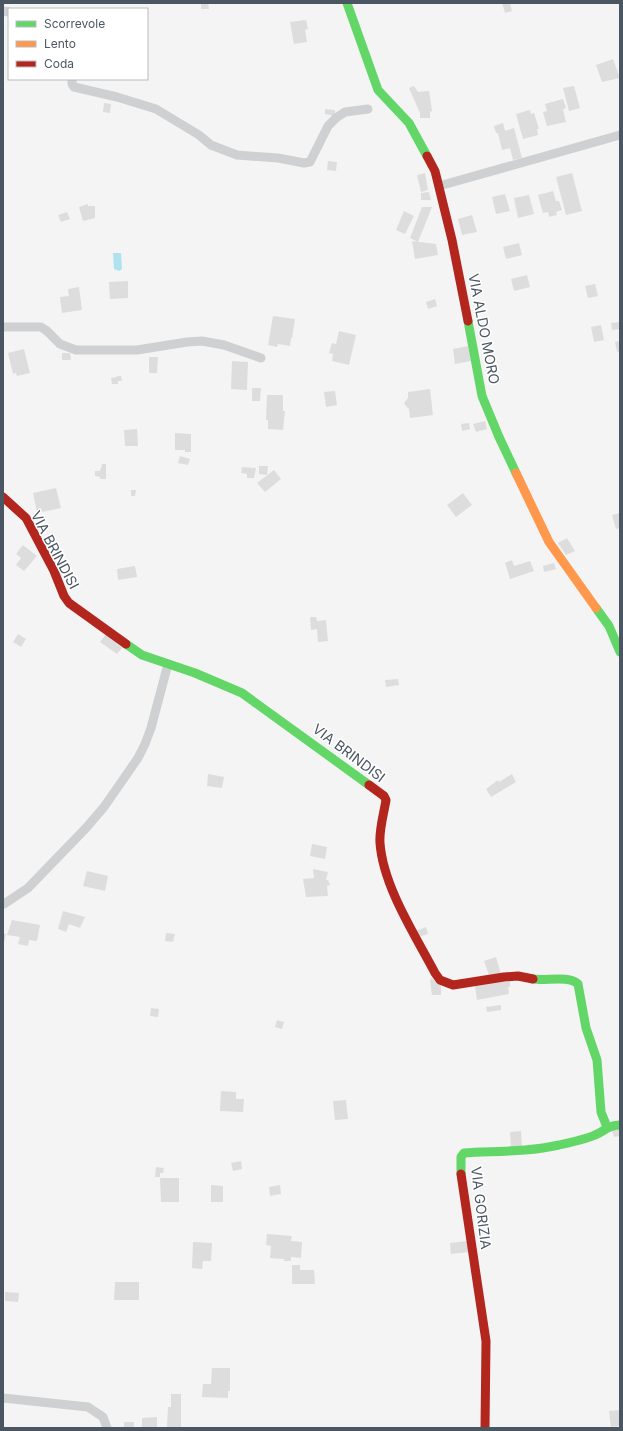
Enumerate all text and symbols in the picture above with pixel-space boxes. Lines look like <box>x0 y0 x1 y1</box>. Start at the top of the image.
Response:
legend <box>8 8 148 80</box>
text: Scorrevole <box>44 16 105 31</box>
text: Lento <box>44 36 76 51</box>
text: Coda <box>44 56 74 71</box>
street label: VIA ALDO MORO <box>465 272 504 386</box>
street label: VIA BRINDISI <box>28 508 83 592</box>
street label: VIA BRINDISI <box>310 720 389 785</box>
street label: VIA GORIZIA <box>468 1166 495 1251</box>

